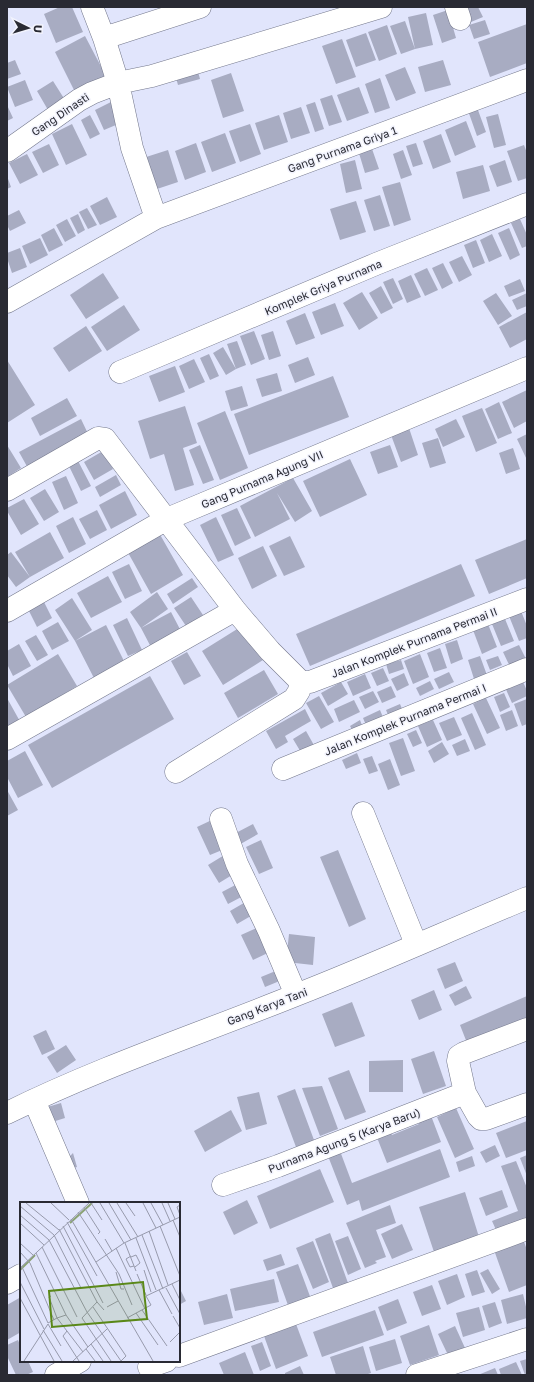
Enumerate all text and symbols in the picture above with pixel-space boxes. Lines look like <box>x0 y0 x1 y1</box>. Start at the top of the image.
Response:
north arrow <box>8 8 48 48</box>
text: U <box>32 24 45 33</box>
street label: Gang Dinasti <box>29 90 91 138</box>
street label: Gang Purnama Griya 1 <box>286 123 398 175</box>
street label: Komplek Griya Purnama <box>262 256 384 318</box>
street label: Gang Purnama Agung VII <box>199 447 325 511</box>
street label: Jalan Komplek Purnama Permai II <box>329 604 499 680</box>
street label: Jalan Komplek Purnama Permai I <box>322 680 488 758</box>
street label: Gang Karya Tani <box>225 985 309 1027</box>
street label: Purnama Agung 5 (Karya Baru) <box>266 1105 422 1175</box>
inset map <box>20 1202 180 1362</box>

